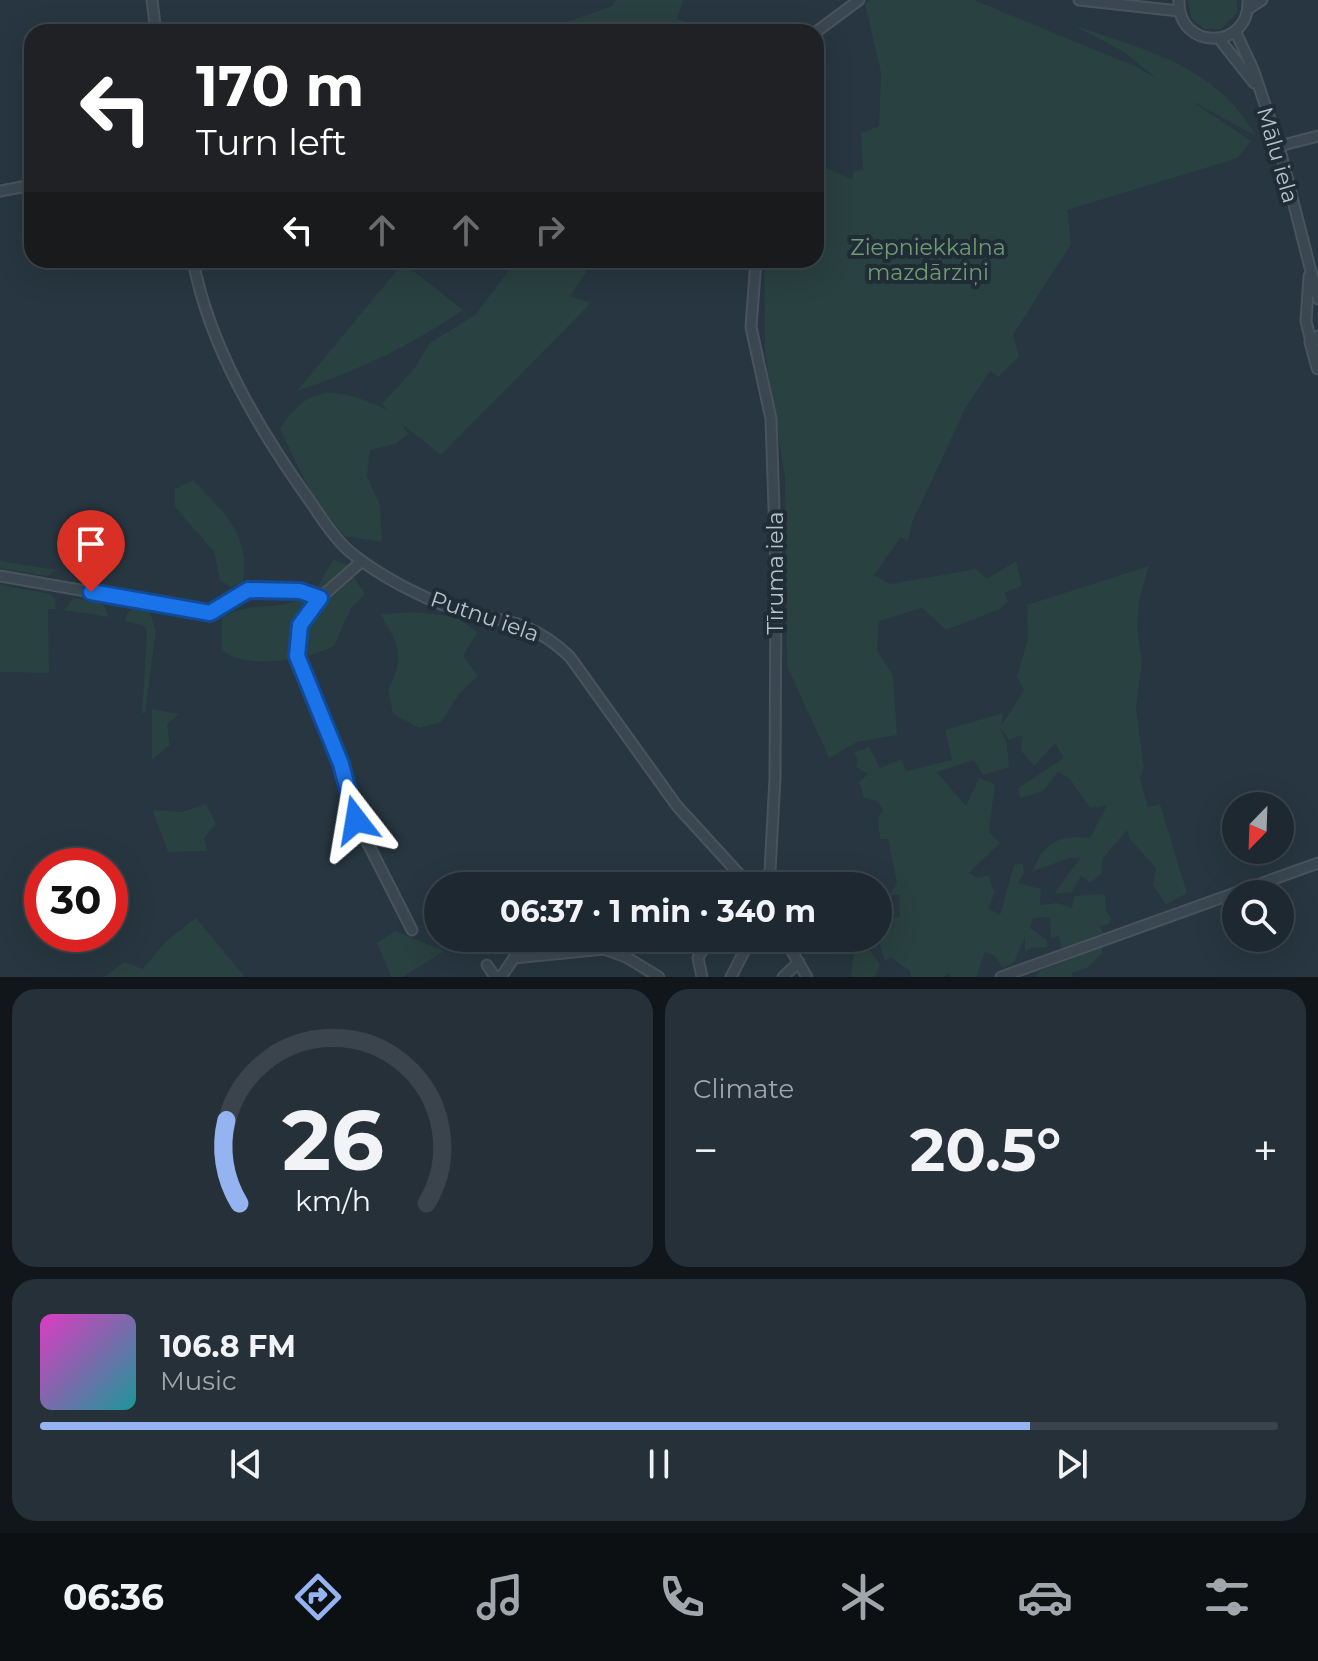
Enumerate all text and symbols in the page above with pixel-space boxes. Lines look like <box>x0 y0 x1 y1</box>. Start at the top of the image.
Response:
text: 170 m <box>196 52 364 120</box>
icon: left <box>64 56 168 160</box>
street label: Mālu iela <box>1251 104 1304 206</box>
text: Turn left <box>196 120 347 164</box>
icon: left <box>276 208 320 252</box>
icon: ahead <box>360 208 404 252</box>
icon: ahead <box>444 208 488 252</box>
icon: right <box>528 208 572 252</box>
park label: Ziepniekkalna mazdārziņi <box>850 234 1006 286</box>
pin <box>57 510 125 592</box>
street label: Tīruma iela <box>762 511 789 635</box>
icon: arrive <box>69 522 113 566</box>
street label: Putnu iela <box>427 585 543 648</box>
position arrow <box>314 778 398 862</box>
north arrow <box>1222 792 1294 864</box>
map controls <box>1222 792 1294 952</box>
speed limit sign: 30 <box>24 848 128 952</box>
button: search <box>1222 880 1294 952</box>
text: 06:37 · 1 min · 340 m <box>500 893 816 930</box>
text: Climate <box>693 1073 794 1105</box>
text: 26 <box>281 1089 384 1191</box>
text: 20.5° <box>910 1113 1061 1186</box>
text: − <box>693 1123 718 1177</box>
text: + <box>1253 1123 1278 1177</box>
text: km/h <box>294 1183 371 1218</box>
text: 106.8 FM <box>160 1328 296 1365</box>
text: Music <box>160 1365 237 1397</box>
icon: previous <box>224 1442 268 1486</box>
icon: pause <box>637 1442 681 1486</box>
icon: next <box>1050 1442 1094 1486</box>
icon: directions <box>290 1569 346 1625</box>
icon: music <box>472 1569 528 1625</box>
icon: phone <box>654 1569 710 1625</box>
icon: climate <box>835 1569 891 1625</box>
icon: car <box>1017 1569 1073 1625</box>
icon: filters <box>1199 1569 1255 1625</box>
text: 06:36 <box>63 1575 164 1619</box>

